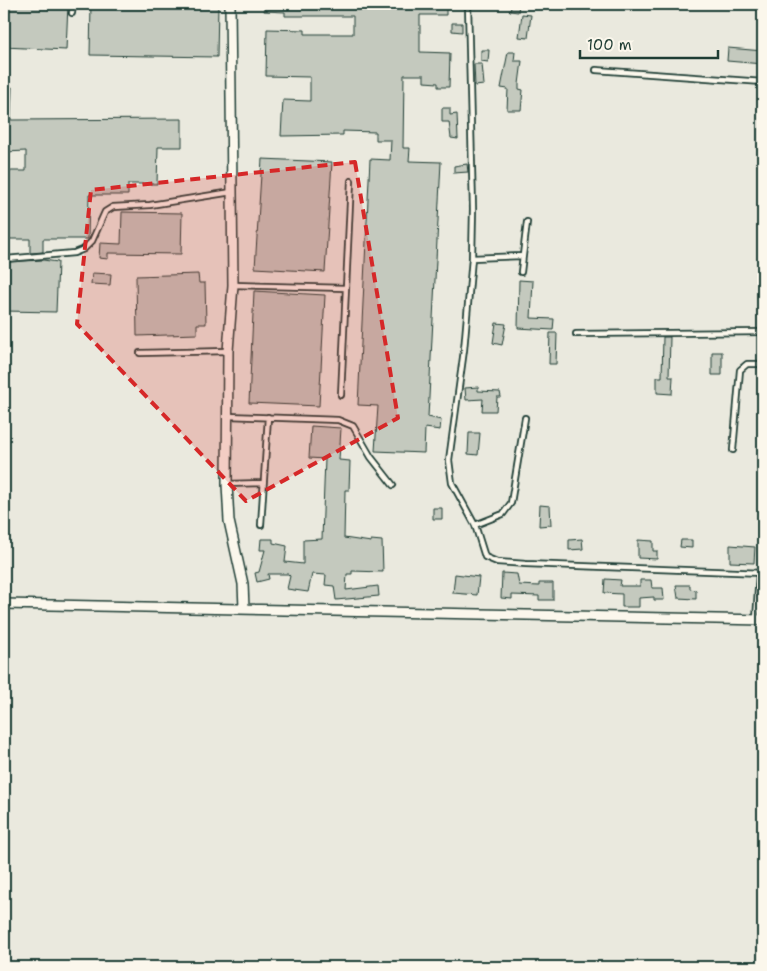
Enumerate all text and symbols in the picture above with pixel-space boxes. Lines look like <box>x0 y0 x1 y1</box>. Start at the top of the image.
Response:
scale bar <box>580 28 717 60</box>
text: 100 m <box>587 35 632 55</box>

